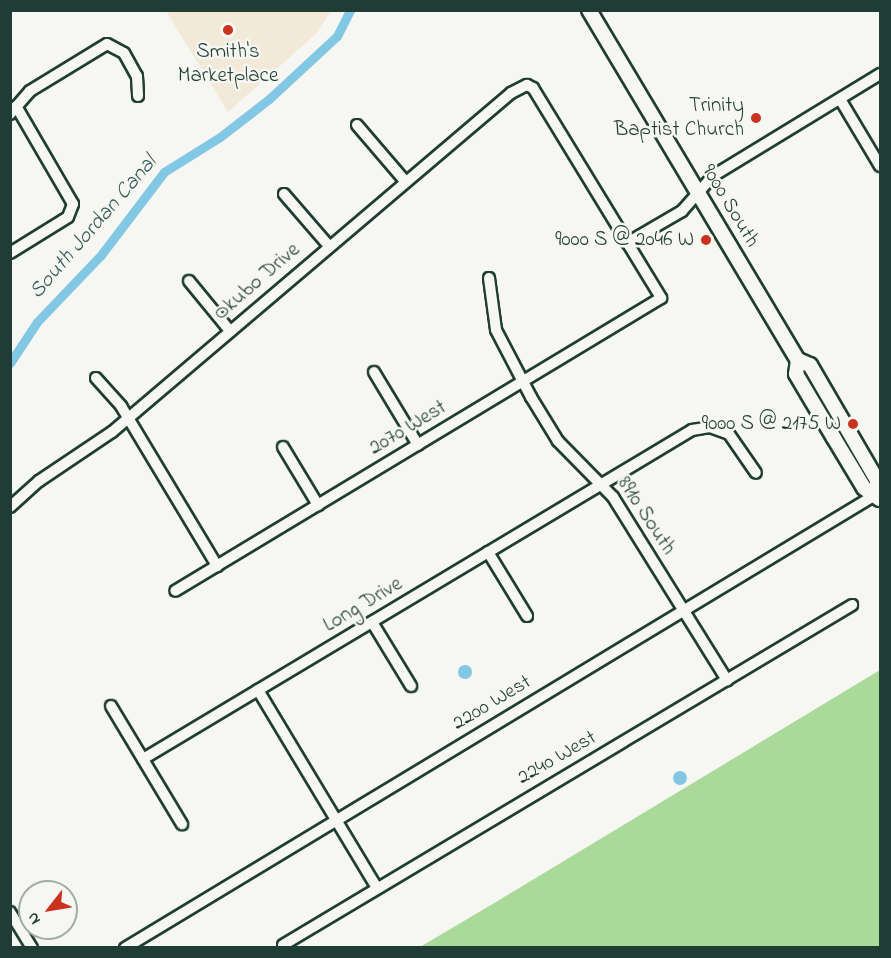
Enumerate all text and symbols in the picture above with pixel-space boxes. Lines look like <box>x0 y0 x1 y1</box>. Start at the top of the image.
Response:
marker: Smith's Marketplace <box>221 23 235 37</box>
place label: Smith's Marketplace <box>178 39 278 89</box>
place label: Trinity Baptist Church <box>614 93 744 143</box>
marker: Trinity Baptist Church <box>749 111 763 125</box>
water label: South Jordan Canal <box>25 151 163 305</box>
street label: 9000 South <box>695 160 765 252</box>
place label: 9000 S @ 2046 W <box>555 227 694 253</box>
marker: 9000 S @ 2046 W <box>699 233 713 247</box>
street label: Okubo Drive <box>209 238 305 326</box>
street label: 2070 West <box>365 395 451 461</box>
place label: 9000 S @ 2175 W <box>702 411 841 437</box>
marker: 9000 S @ 2175 W <box>846 417 860 431</box>
street label: 8910 South <box>611 472 681 560</box>
street label: Long Drive <box>319 572 407 638</box>
street label: 2200 West <box>448 670 536 736</box>
street label: 2240 West <box>513 725 601 791</box>
north arrow <box>18 880 78 940</box>
text: N <box>21 907 47 929</box>

